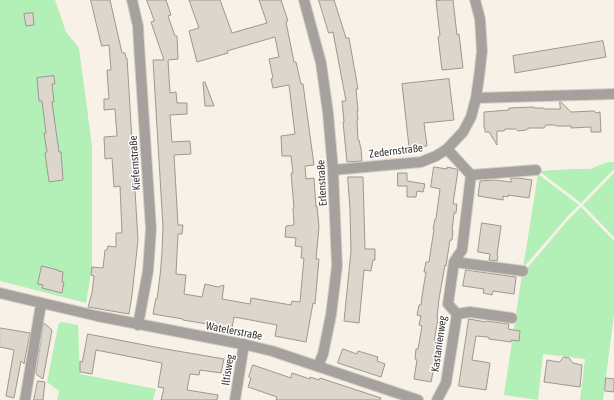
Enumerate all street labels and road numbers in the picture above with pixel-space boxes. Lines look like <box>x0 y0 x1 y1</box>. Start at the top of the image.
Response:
street label: Kiefernstraße <box>127 135 143 191</box>
street label: Zedernstraße <box>368 141 424 161</box>
street label: Erlenstraße <box>314 159 330 207</box>
street label: Kastanienweg <box>429 315 449 373</box>
street label: Watelerstraße <box>205 319 263 343</box>
street label: Iltisweg <box>219 353 237 387</box>

